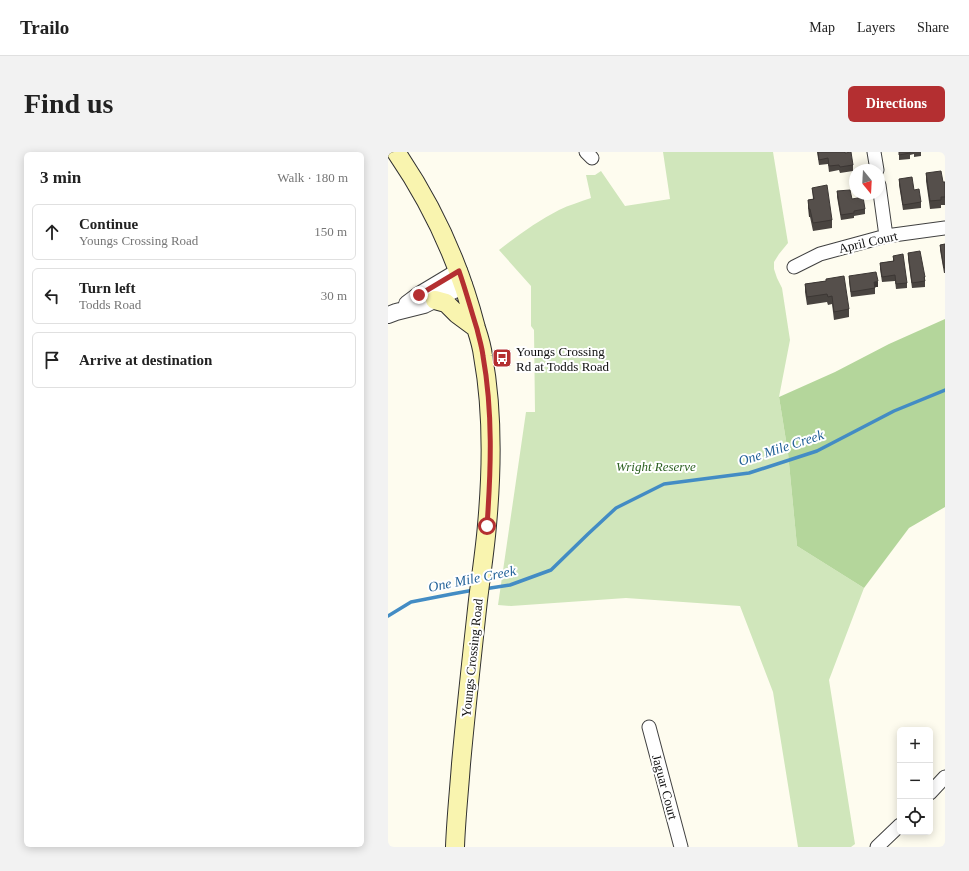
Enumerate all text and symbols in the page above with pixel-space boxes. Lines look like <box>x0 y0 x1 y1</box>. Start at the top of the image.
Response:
text: Trailo <box>20 17 69 38</box>
text: Map <box>809 20 835 35</box>
text: Layers <box>857 20 895 35</box>
text: Share <box>917 20 949 35</box>
button: Directions <box>848 86 945 122</box>
text: Find us <box>24 88 114 119</box>
north arrow <box>849 164 885 200</box>
text: 3 min <box>40 168 81 187</box>
text: Walk · 180 m <box>277 170 348 185</box>
text: Continue <box>79 216 138 232</box>
icon: ahead <box>41 221 63 243</box>
text: 150 m <box>314 224 347 239</box>
street label: April Court <box>837 228 899 256</box>
text: Youngs Crossing Road <box>79 233 198 248</box>
text: Turn left <box>79 280 136 296</box>
icon: left <box>41 285 63 307</box>
route end <box>410 286 428 304</box>
text: 30 m <box>321 288 347 303</box>
text: Todds Road <box>79 297 141 312</box>
place label: Youngs Crossing Rd at Todds Road <box>516 344 610 374</box>
bus stop icon: Youngs Crossing Rd at Todds Road <box>491 347 513 369</box>
icon: arrive <box>41 349 63 371</box>
text: Arrive at destination <box>79 352 212 368</box>
water label: One Mile Creek <box>736 427 826 469</box>
park label: Wright Reserve <box>616 459 696 474</box>
route start <box>478 517 496 535</box>
water label: One Mile Creek <box>427 563 518 595</box>
street label: Youngs Crossing Road <box>458 597 486 718</box>
map controls <box>897 727 933 835</box>
button: + <box>897 727 933 763</box>
street label: Jaguar Court <box>649 753 681 822</box>
button: − <box>897 763 933 799</box>
button: locate <box>897 799 933 835</box>

